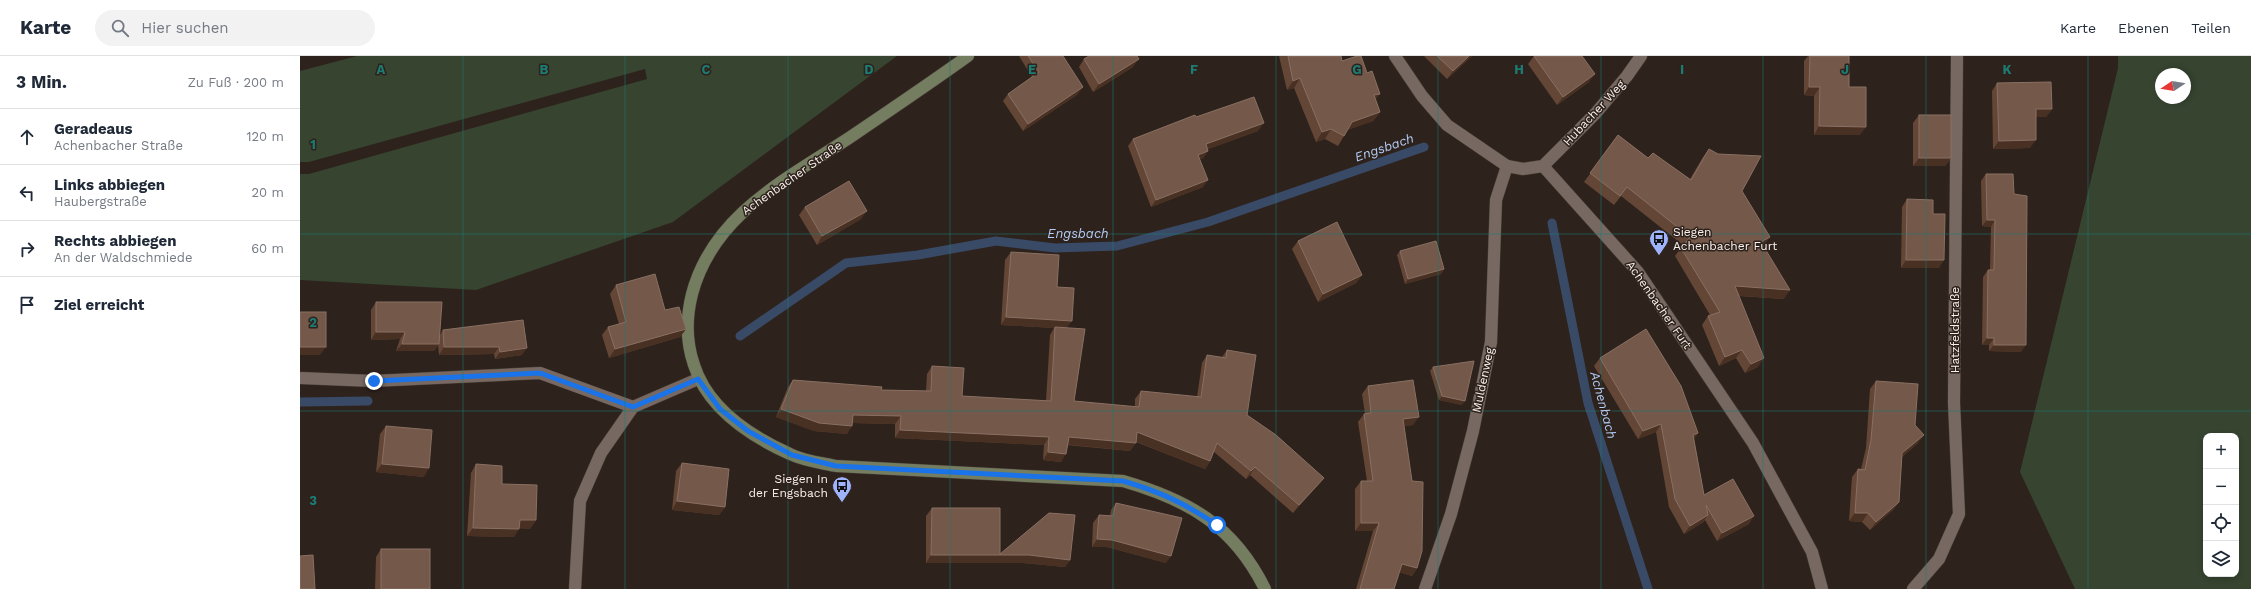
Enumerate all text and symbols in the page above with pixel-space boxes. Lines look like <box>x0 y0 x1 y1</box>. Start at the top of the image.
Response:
search box <box>95 10 375 46</box>
text: Karte <box>20 16 71 39</box>
icon: search <box>109 17 131 39</box>
text: Hier suchen <box>141 19 229 37</box>
text: Karte <box>2060 20 2096 36</box>
text: Ebenen <box>2118 20 2169 36</box>
text: Teilen <box>2191 20 2231 36</box>
text: A <box>377 62 386 77</box>
text: B <box>540 62 549 77</box>
text: C <box>702 62 711 77</box>
text: D <box>864 62 874 77</box>
text: E <box>1028 62 1036 77</box>
text: F <box>1190 62 1198 77</box>
text: G <box>1352 62 1362 77</box>
text: H <box>1514 62 1524 77</box>
text: I <box>1680 62 1684 77</box>
text: J <box>1841 62 1849 77</box>
text: K <box>2002 62 2012 77</box>
north arrow <box>2155 68 2191 104</box>
text: 3 Min. <box>16 72 67 92</box>
text: Zu Fuß · 200 m <box>188 75 284 90</box>
street label: Hubacher Weg <box>1560 77 1628 149</box>
text: Geradeaus <box>54 120 133 138</box>
icon: ahead <box>16 126 38 148</box>
text: 120 m <box>246 129 284 144</box>
water label: Engsbach <box>1353 130 1416 165</box>
text: 1 <box>310 137 316 152</box>
text: Achenbacher Straße <box>54 138 183 153</box>
street label: Achenbacher Straße <box>739 138 845 218</box>
text: Links abbiegen <box>54 176 165 194</box>
icon: left <box>16 182 38 204</box>
text: 20 m <box>252 185 284 200</box>
text: Haubergstraße <box>54 194 147 209</box>
place label: Siegen Achenbacher Furt <box>1673 225 1777 253</box>
water label: Engsbach <box>1047 226 1109 241</box>
bus stop icon: Siegen Achenbacher Furt <box>1648 228 1670 256</box>
text: Rechts abbiegen <box>54 232 176 250</box>
icon: right <box>16 238 38 260</box>
text: 60 m <box>251 241 284 256</box>
text: An der Waldschmiede <box>54 250 192 265</box>
street label: Achenbacher Furt <box>1623 258 1695 352</box>
street label: Hatzfeldstraße <box>1948 287 1962 373</box>
icon: arrive <box>16 294 38 316</box>
text: Ziel erreicht <box>54 296 144 314</box>
text: 2 <box>309 315 317 330</box>
street label: Muldenweg <box>1469 346 1497 414</box>
water label: Achenbach <box>1587 369 1620 441</box>
route end <box>365 372 383 390</box>
map controls <box>2203 433 2239 577</box>
button: + <box>2203 433 2239 469</box>
button: − <box>2203 469 2239 505</box>
place label: Siegen In der Engsbach <box>749 472 828 500</box>
bus stop icon: Siegen In der Engsbach <box>831 475 853 503</box>
text: 3 <box>309 493 317 508</box>
button: locate <box>2203 505 2239 541</box>
route start <box>1208 516 1226 534</box>
button: layers <box>2203 541 2239 577</box>

